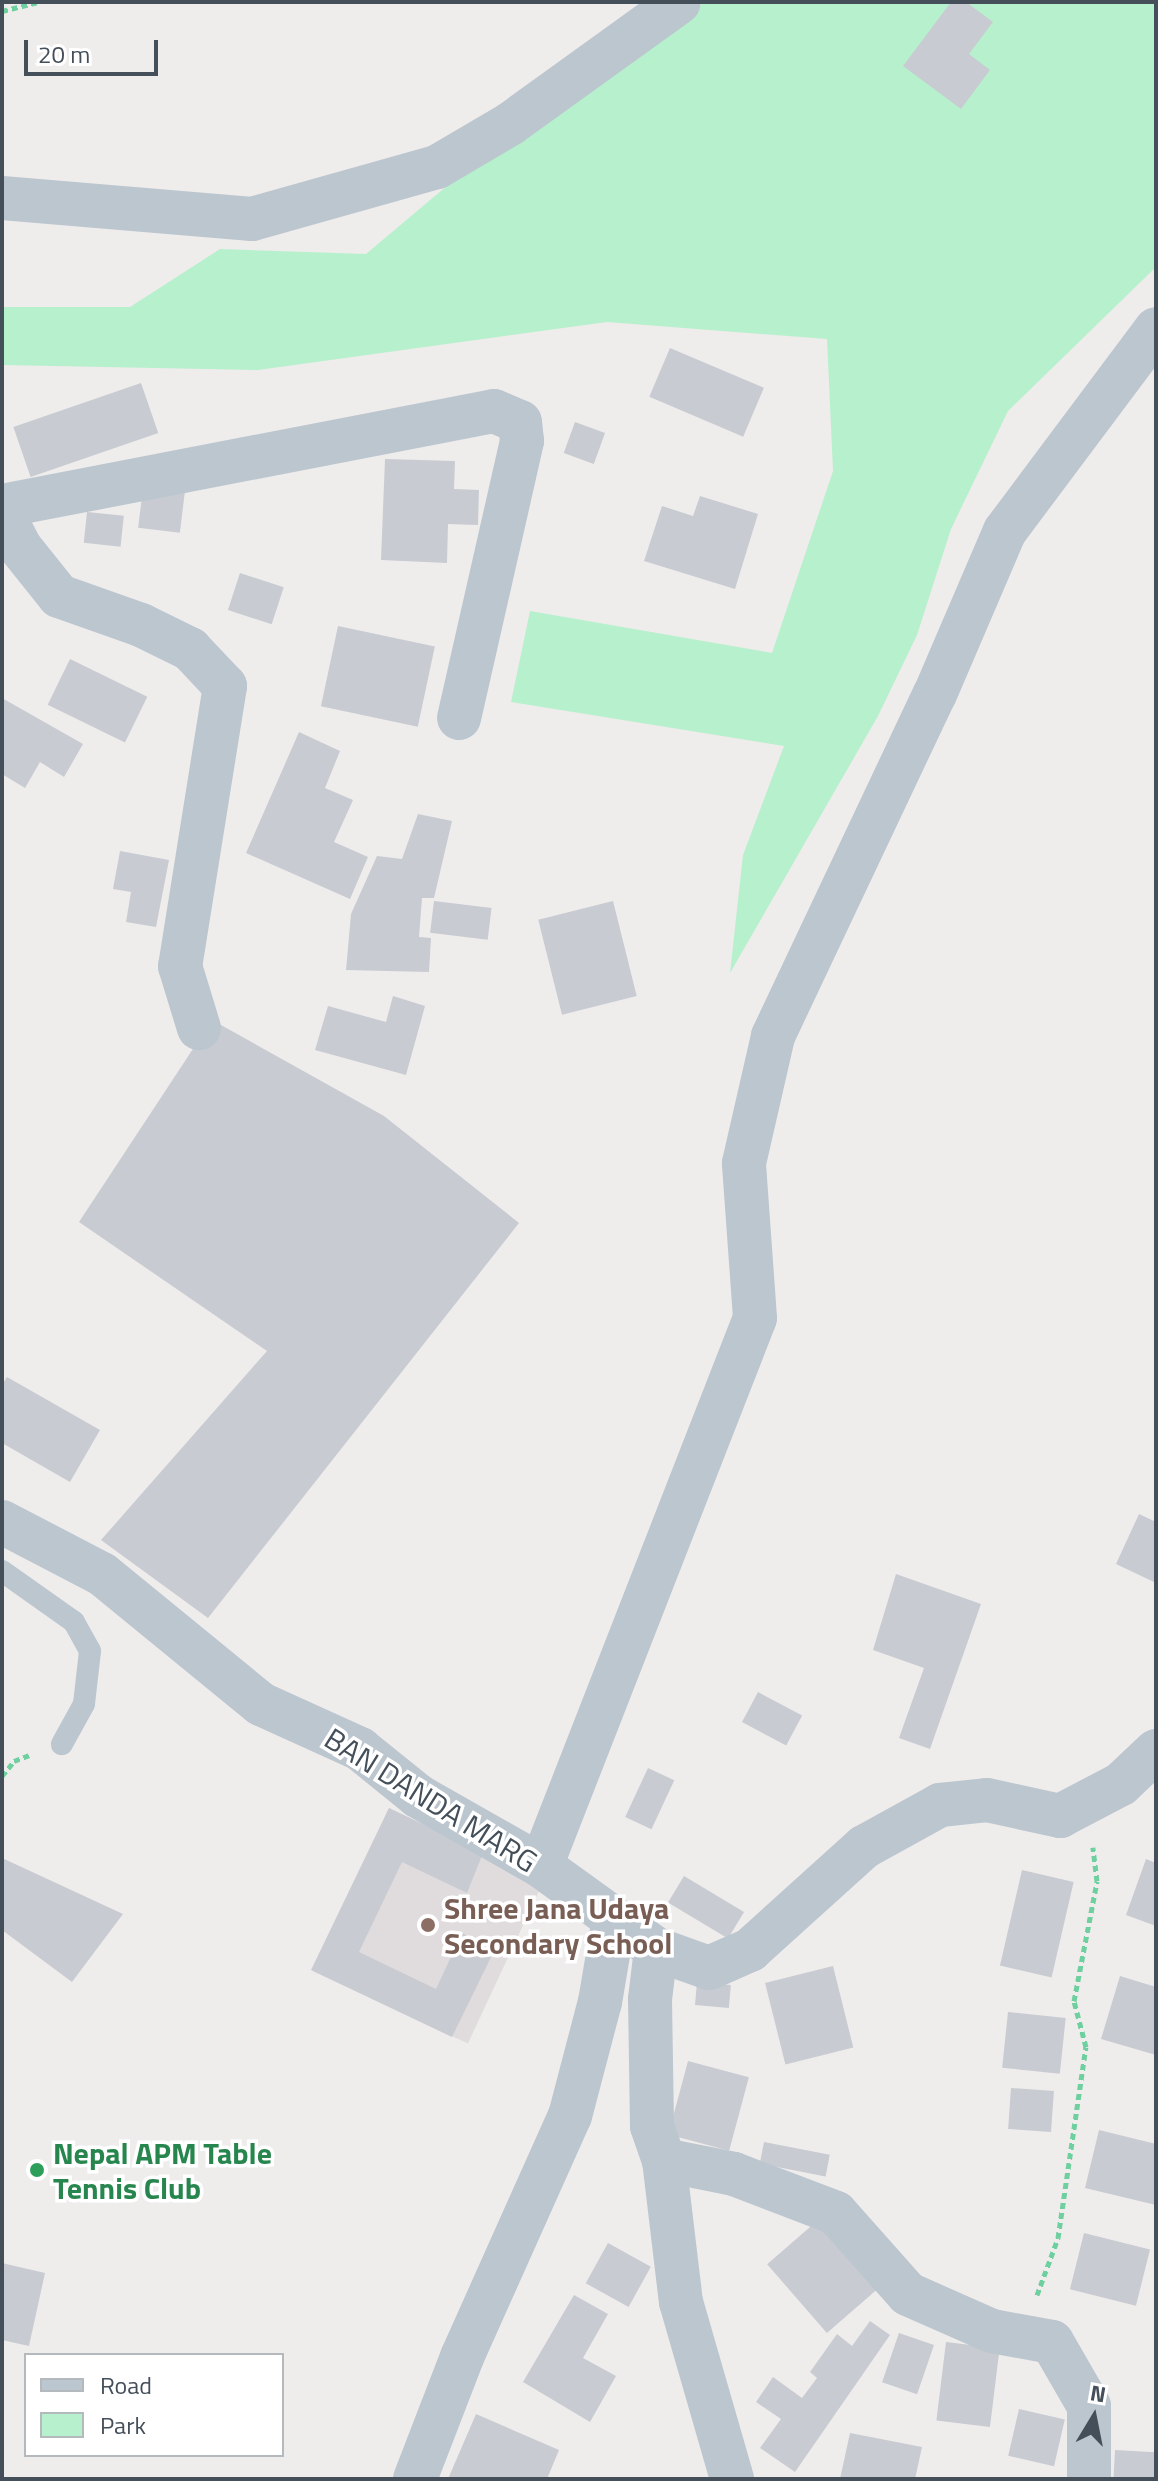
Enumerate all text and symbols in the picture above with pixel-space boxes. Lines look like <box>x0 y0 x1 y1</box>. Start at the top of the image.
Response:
scale bar <box>28 24 162 74</box>
text: 20 m <box>38 36 90 72</box>
street label: BAN DANDA MARG <box>318 1720 544 1880</box>
place label: Shree Jana Udaya Secondary School <box>444 1890 672 1960</box>
marker: Shree Jana Udaya Secondary School <box>419 1916 437 1934</box>
place label: Nepal APM Table Tennis Club <box>53 2135 272 2206</box>
marker: Nepal APM Table Tennis Club <box>28 2161 46 2179</box>
legend <box>24 2353 284 2457</box>
text: Road <box>100 2367 152 2403</box>
text: N <box>1088 2375 1109 2411</box>
north arrow <box>1054 2377 1134 2457</box>
text: Park <box>100 2407 146 2443</box>

